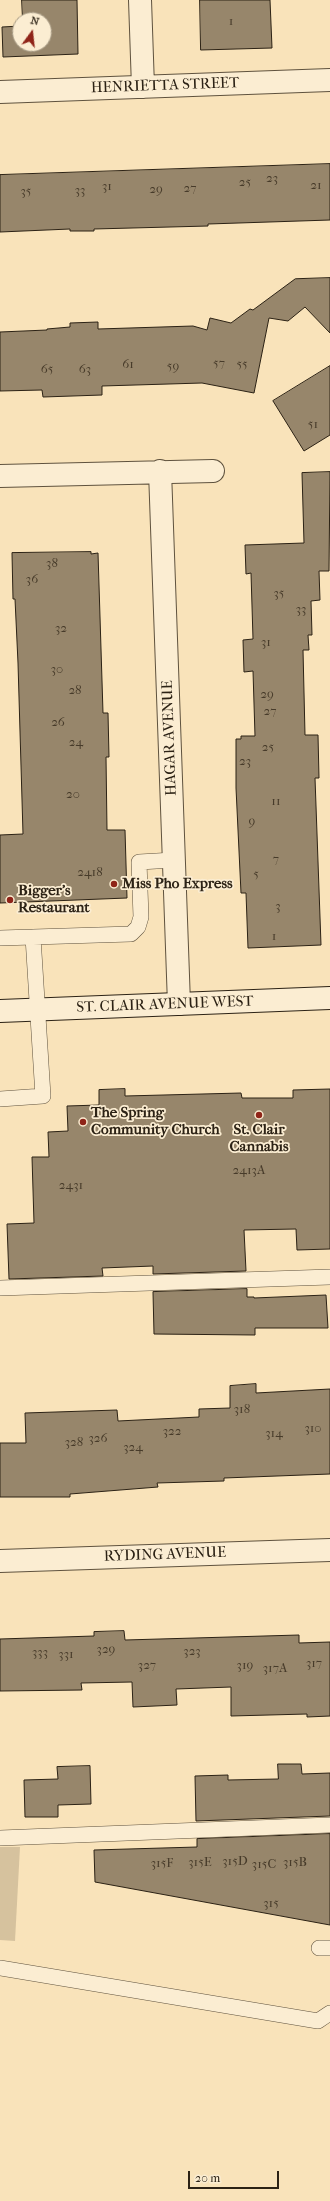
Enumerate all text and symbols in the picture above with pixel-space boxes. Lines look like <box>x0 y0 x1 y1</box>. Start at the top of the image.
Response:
north arrow <box>12 12 52 52</box>
text: N <box>29 14 41 28</box>
house number: 1 <box>229 14 233 30</box>
street label: HENRIETTA STREET <box>90 74 240 98</box>
house number: 23 <box>266 171 278 187</box>
house number: 25 <box>239 175 251 191</box>
house number: 21 <box>310 178 322 194</box>
house number: 31 <box>102 179 112 195</box>
house number: 27 <box>184 181 196 197</box>
house number: 29 <box>149 182 163 198</box>
house number: 33 <box>75 183 85 199</box>
house number: 35 <box>21 184 31 200</box>
house number: 57 <box>213 356 225 372</box>
house number: 61 <box>122 357 134 373</box>
house number: 55 <box>236 357 248 373</box>
house number: 59 <box>167 359 179 375</box>
house number: 65 <box>41 362 53 378</box>
house number: 63 <box>79 362 91 378</box>
house number: 51 <box>308 417 318 433</box>
house number: 38 <box>46 556 58 572</box>
house number: 36 <box>26 572 38 588</box>
house number: 35 <box>274 586 284 602</box>
house number: 33 <box>296 602 306 618</box>
house number: 32 <box>55 621 67 637</box>
house number: 31 <box>261 635 271 651</box>
house number: 30 <box>51 662 63 678</box>
street label: HAGAR AVENUE <box>159 680 181 796</box>
house number: 28 <box>68 683 82 699</box>
house number: 29 <box>260 687 274 703</box>
house number: 27 <box>264 704 276 720</box>
house number: 26 <box>51 715 65 731</box>
house number: 24 <box>69 735 83 751</box>
house number: 25 <box>262 740 274 756</box>
house number: 23 <box>239 754 251 770</box>
house number: 20 <box>66 787 80 803</box>
house number: 11 <box>271 794 281 810</box>
house number: 9 <box>249 814 255 830</box>
house number: 7 <box>273 852 279 868</box>
house number: 2418 <box>77 865 103 881</box>
house number: 5 <box>253 867 259 883</box>
place label: Miss Pho Express <box>122 875 232 893</box>
marker: Miss Pho Express <box>109 879 119 889</box>
place label: Bigger’s Restaurant <box>18 882 90 917</box>
marker: Bigger’s Restaurant <box>5 895 15 905</box>
house number: 3 <box>275 899 281 915</box>
house number: 1 <box>272 929 276 945</box>
street label: ST. CLAIR AVENUE WEST <box>76 993 254 1017</box>
place label: The Spring Community Church <box>91 1104 220 1139</box>
marker: St. Clair Cannabis <box>254 1110 264 1120</box>
marker: The Spring Community Church <box>78 1117 88 1127</box>
place label: St. Clair Cannabis <box>229 1121 289 1156</box>
house number: 2413A <box>233 1163 265 1179</box>
house number: 2431 <box>59 1178 83 1194</box>
house number: 318 <box>234 1402 250 1418</box>
house number: 310 <box>304 1421 322 1437</box>
house number: 322 <box>163 1424 181 1440</box>
house number: 314 <box>265 1426 283 1442</box>
house number: 326 <box>88 1431 108 1447</box>
house number: 328 <box>65 1435 83 1451</box>
house number: 324 <box>123 1440 143 1456</box>
street label: RYDING AVENUE <box>103 1544 227 1566</box>
house number: 329 <box>97 1642 115 1658</box>
house number: 323 <box>183 1644 201 1660</box>
house number: 333 <box>32 1645 48 1661</box>
house number: 331 <box>58 1647 74 1663</box>
house number: 317 <box>306 1656 322 1672</box>
house number: 327 <box>138 1658 156 1674</box>
house number: 319 <box>237 1658 253 1674</box>
house number: 317A <box>263 1661 287 1677</box>
house number: 315D <box>222 1854 248 1870</box>
house number: 315E <box>188 1855 212 1871</box>
house number: 315B <box>283 1855 307 1871</box>
house number: 315F <box>151 1856 173 1872</box>
house number: 315C <box>252 1857 276 1873</box>
house number: 315 <box>263 1896 279 1912</box>
scale bar <box>190 2163 281 2189</box>
text: 20 m <box>195 2171 220 2185</box>

